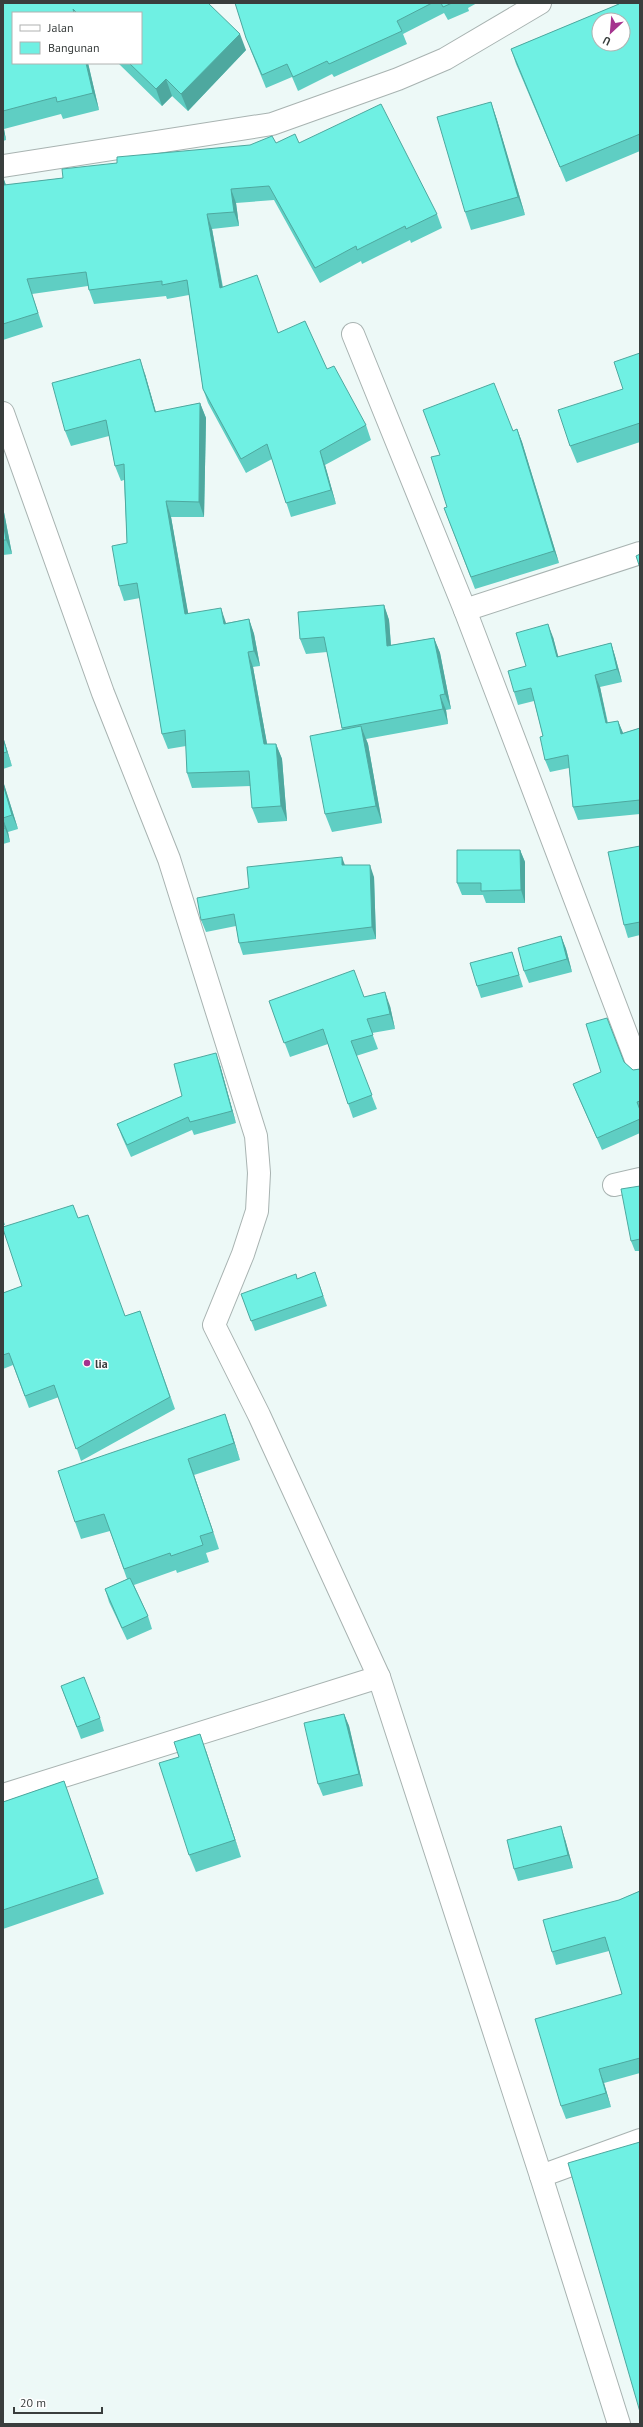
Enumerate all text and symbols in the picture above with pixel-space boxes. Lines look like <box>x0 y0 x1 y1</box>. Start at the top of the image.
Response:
legend <box>12 12 142 64</box>
north arrow <box>591 12 631 52</box>
text: Jalan <box>47 20 73 35</box>
text: U <box>600 33 613 49</box>
text: Bangunan <box>48 40 100 55</box>
place label: lia <box>95 1356 108 1371</box>
marker: lia <box>82 1358 92 1368</box>
scale bar <box>14 2389 102 2415</box>
text: 20 m <box>20 2395 46 2410</box>

